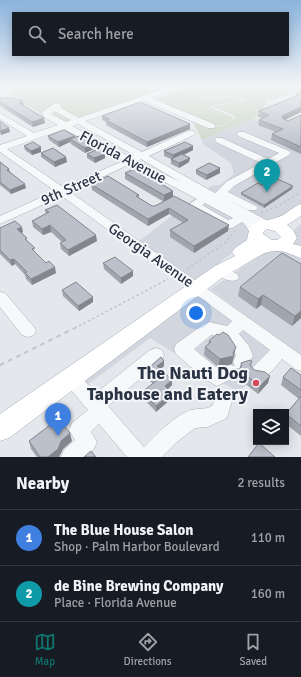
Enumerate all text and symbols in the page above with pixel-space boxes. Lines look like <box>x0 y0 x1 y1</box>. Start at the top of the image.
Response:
search box <box>12 12 289 56</box>
icon: search <box>26 23 48 45</box>
text: Search here <box>58 25 134 43</box>
street label: Florida Avenue <box>77 127 169 187</box>
pin: 2 <box>254 159 280 192</box>
street label: 9th Street <box>38 167 104 209</box>
street label: Georgia Avenue <box>105 219 197 291</box>
your location <box>186 303 206 323</box>
place label: The Nauti Dog Taphouse and Eatery <box>87 362 248 405</box>
marker: The Nauti Dog Taphouse and Eatery <box>251 378 261 388</box>
pin: 1 <box>45 403 71 436</box>
map controls <box>253 409 289 445</box>
button: layers <box>253 409 289 445</box>
text: Nearby <box>16 473 69 494</box>
text: 2 results <box>237 475 285 491</box>
text: The Blue House Salon <box>54 521 194 539</box>
text: 1 <box>25 530 33 546</box>
text: 110 m <box>251 530 285 546</box>
text: Shop · Palm Harbor Boulevard <box>54 539 220 555</box>
text: de Bine Brewing Company <box>54 577 224 595</box>
text: 2 <box>25 586 33 602</box>
text: 160 m <box>251 586 285 602</box>
text: Place · Florida Avenue <box>54 595 177 611</box>
tab: Map <box>34 631 56 668</box>
tab: Directions <box>124 631 172 668</box>
tab: Saved <box>239 631 267 668</box>

